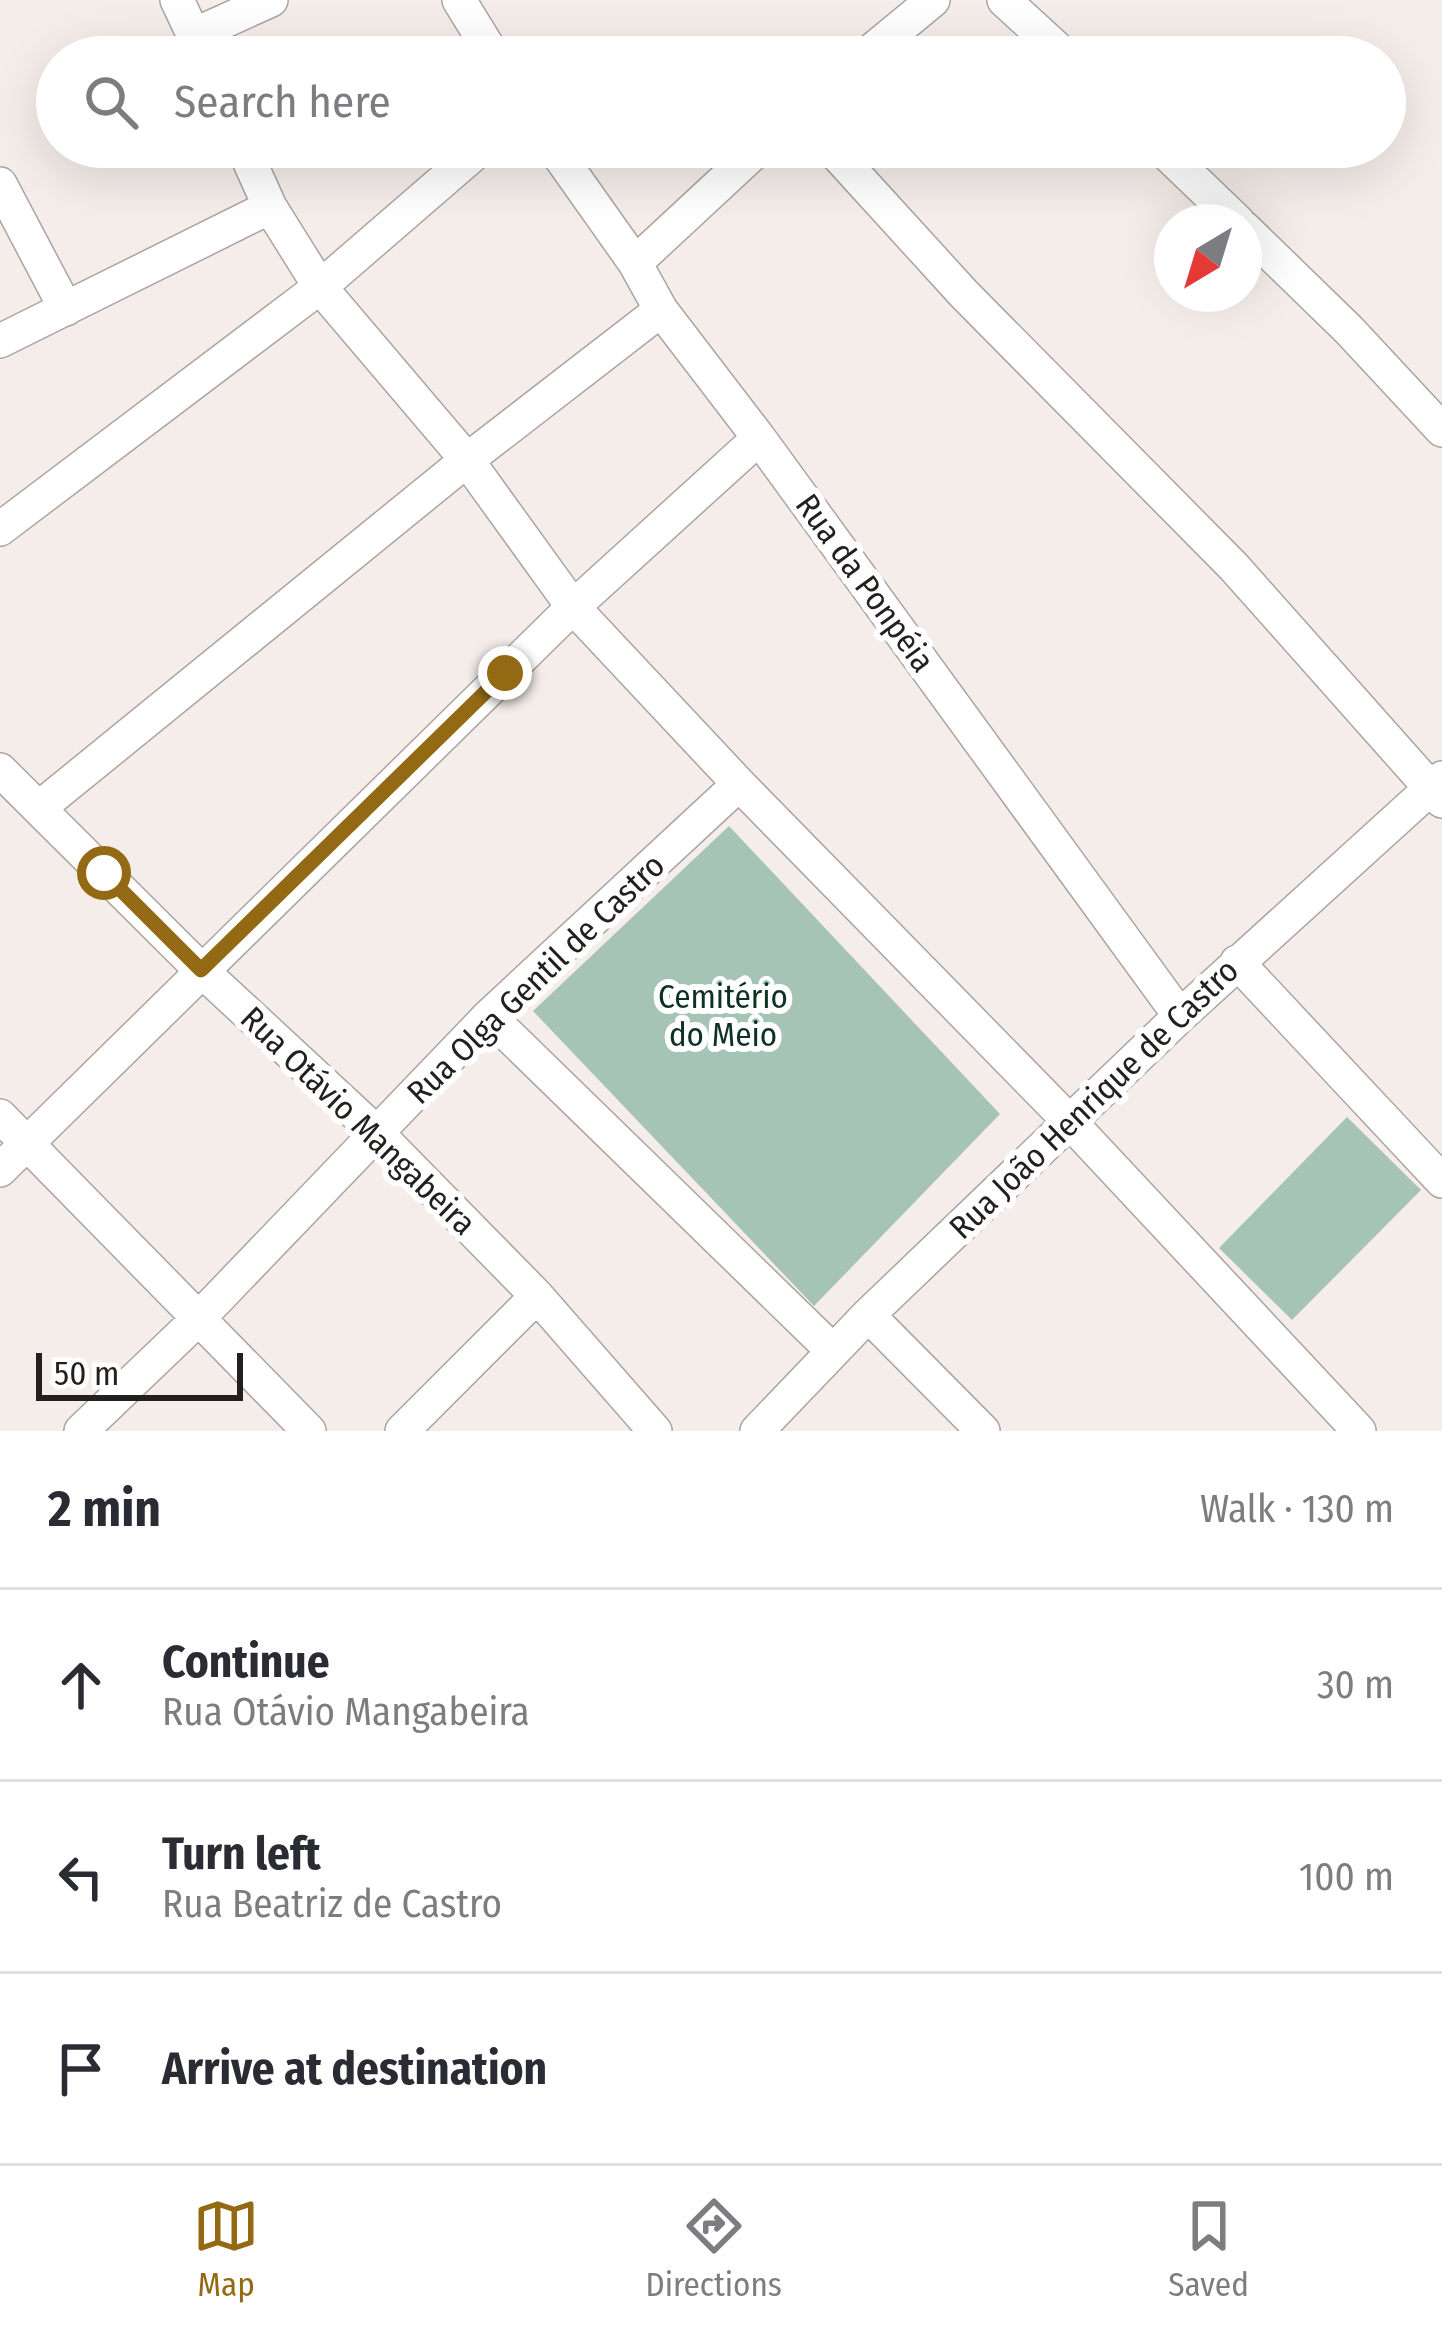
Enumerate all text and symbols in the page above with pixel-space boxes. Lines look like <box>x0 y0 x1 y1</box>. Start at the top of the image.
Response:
search box <box>36 36 1406 168</box>
icon: search <box>78 69 144 135</box>
text: Search here <box>174 75 391 129</box>
north arrow <box>1154 204 1262 312</box>
street label: Rua da Ponpéia <box>787 486 943 680</box>
route end <box>478 646 532 700</box>
route start <box>77 846 131 900</box>
street label: Rua Olga Gentil de Castro <box>399 846 673 1112</box>
street label: Rua João Henrique de Castro <box>941 951 1247 1247</box>
park label: Cemitério do Meio <box>658 977 788 1055</box>
street label: Rua Otávio Mangabeira <box>232 999 484 1243</box>
scale bar <box>36 1347 243 1400</box>
text: 50 m <box>54 1354 119 1394</box>
text: 2 min <box>48 1478 161 1540</box>
text: Walk · 130 m <box>1200 1486 1394 1532</box>
text: Continue <box>162 1635 330 1689</box>
icon: ahead <box>48 1652 114 1718</box>
text: 30 m <box>1317 1662 1394 1708</box>
text: Rua Otávio Mangabeira <box>162 1689 530 1735</box>
text: Turn left <box>162 1827 321 1881</box>
icon: left <box>48 1844 114 1910</box>
text: 100 m <box>1299 1854 1394 1900</box>
text: Rua Beatriz de Castro <box>162 1881 502 1927</box>
icon: arrive <box>48 2036 114 2102</box>
text: Arrive at destination <box>162 2042 547 2096</box>
tab: Map <box>193 2193 259 2305</box>
tab: Directions <box>645 2193 782 2305</box>
tab: Saved <box>1168 2193 1249 2305</box>

